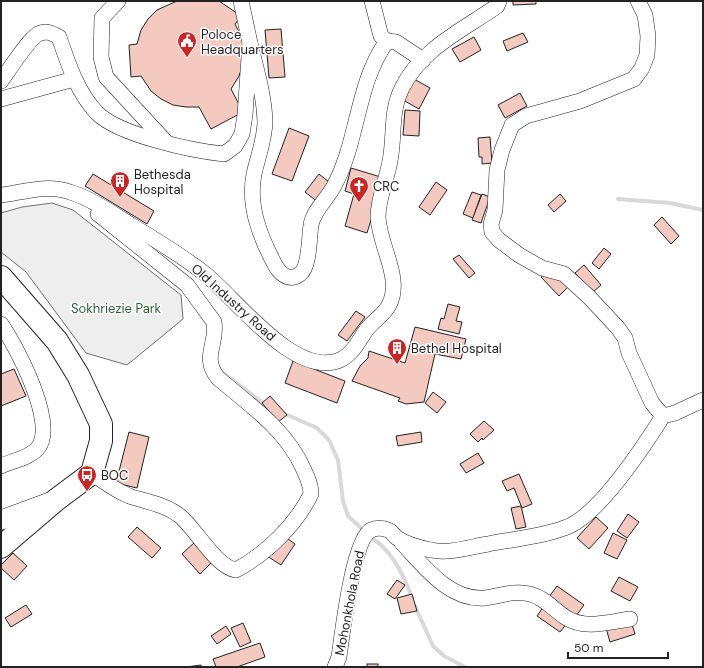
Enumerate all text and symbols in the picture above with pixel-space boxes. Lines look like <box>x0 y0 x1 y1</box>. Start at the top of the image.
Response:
place label: Poloce Headquarters <box>201 26 284 58</box>
public building icon: Poloce Headquarters <box>176 30 198 58</box>
place label: Bethesda Hospital <box>134 166 191 198</box>
building icon: Bethesda Hospital <box>109 170 131 198</box>
church icon: CRC <box>348 175 370 203</box>
place label: CRC <box>373 178 399 195</box>
street label: Old Industry Road <box>188 260 279 345</box>
park label: Sokhriezie Park <box>71 300 162 317</box>
building icon: Bethel Hospital <box>386 337 408 365</box>
place label: Bethel Hospital <box>411 340 502 357</box>
bus stop icon: BOC <box>76 464 98 492</box>
place label: BOC <box>101 467 128 484</box>
street label: Mohonkhola Road <box>331 549 368 657</box>
scale bar <box>568 634 668 660</box>
text: 50 m <box>574 640 603 656</box>

